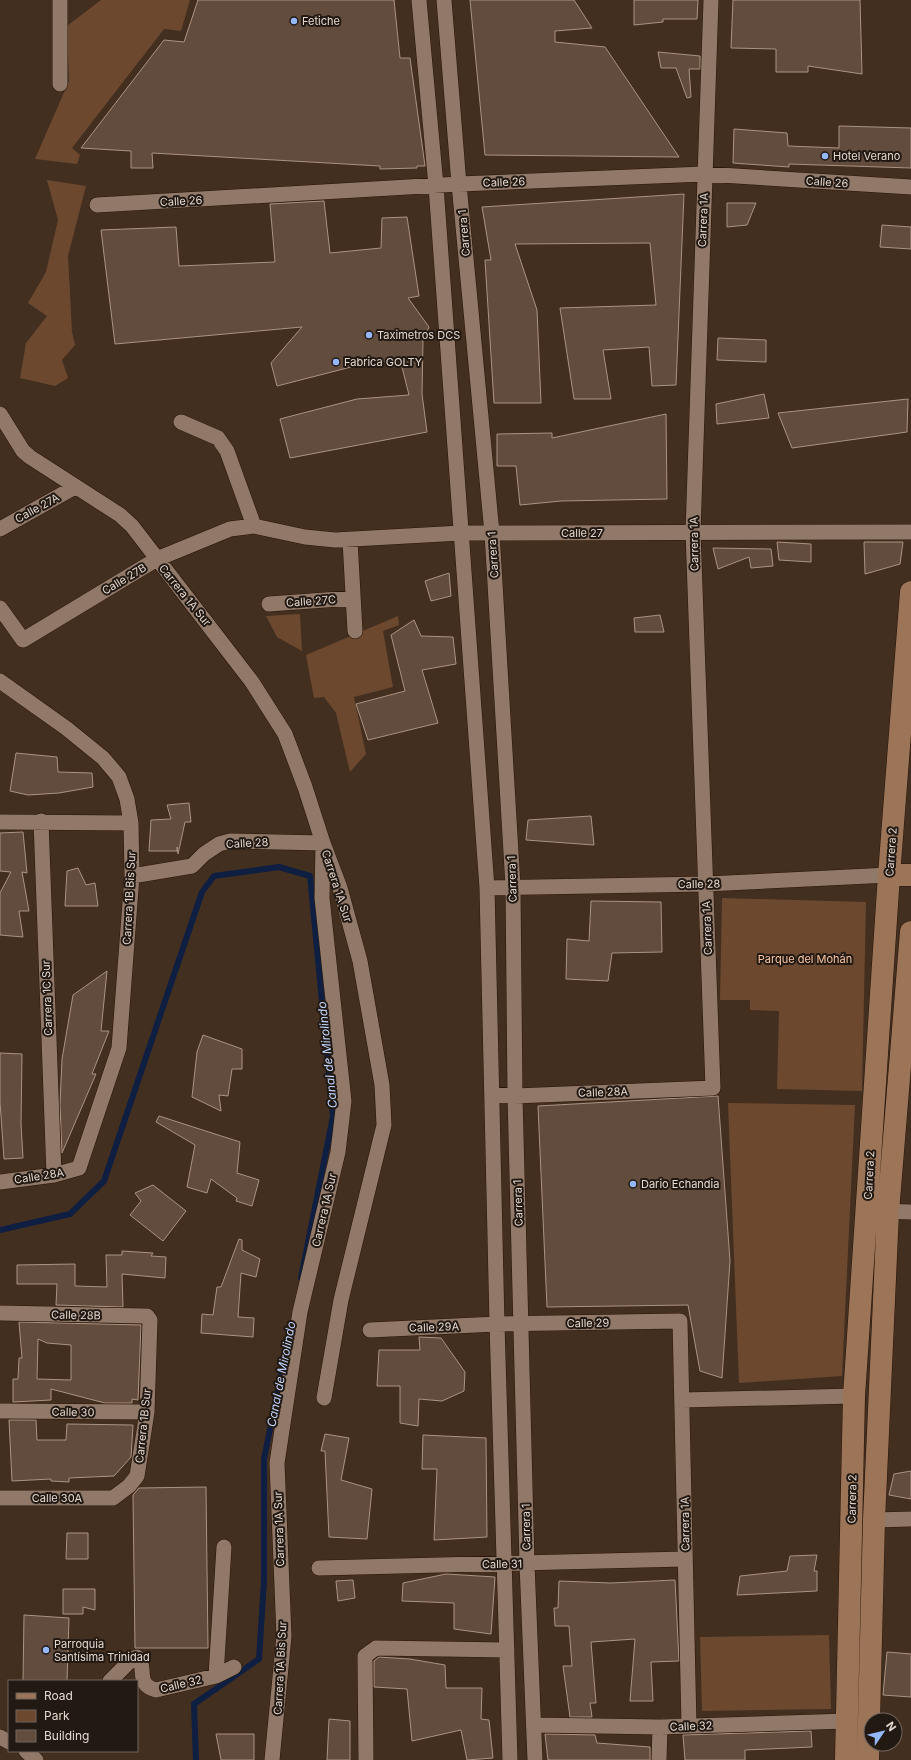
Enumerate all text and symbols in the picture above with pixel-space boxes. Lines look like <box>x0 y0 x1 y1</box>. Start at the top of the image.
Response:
place label: Fetiche <box>302 14 340 28</box>
marker: Fetiche <box>289 16 299 26</box>
place label: Hotel Verano <box>833 149 901 163</box>
marker: Hotel Verano <box>820 151 830 161</box>
street label: Calle 26 <box>482 174 526 190</box>
street label: Calle 26 <box>805 174 849 190</box>
street label: Carrera 1A <box>695 192 711 247</box>
street label: Calle 26 <box>159 193 203 209</box>
street label: Carrera 1 <box>455 209 473 257</box>
place label: Taximetros DCS <box>377 328 460 342</box>
marker: Taximetros DCS <box>364 330 374 340</box>
place label: Fabrica GOLTY <box>344 355 423 369</box>
marker: Fabrica GOLTY <box>331 357 341 367</box>
street label: Calle 27A <box>12 490 62 526</box>
street label: Carrera 1A <box>687 516 701 571</box>
street label: Calle 27 <box>561 526 603 540</box>
street label: Carrera 1 <box>484 531 502 579</box>
street label: Calle 27B <box>99 560 149 598</box>
street label: Carrera 1A Sur <box>156 561 214 629</box>
street label: Calle 27C <box>286 592 336 610</box>
street label: Carrera 2 <box>882 827 900 877</box>
street label: Calle 28 <box>225 835 269 851</box>
street label: Carrera 1A Sur <box>319 848 355 924</box>
street label: Carrera 1B Bis Sur <box>120 851 138 945</box>
street label: Carrera 1 <box>504 855 520 903</box>
street label: Calle 28 <box>678 877 721 891</box>
street label: Carrera 1A <box>699 900 715 955</box>
park label: Parque del Mohán <box>758 952 852 966</box>
street label: Carrera 1C Sur <box>39 960 55 1036</box>
water label: Canal de Mirolindo <box>314 1001 340 1109</box>
street label: Calle 28A <box>578 1084 629 1100</box>
street label: Carrera 2 <box>861 1150 877 1200</box>
street label: Calle 28A <box>13 1165 65 1187</box>
street label: Carrera 1A Sur <box>309 1172 339 1248</box>
place label: Dario Echandia <box>641 1177 719 1191</box>
street label: Carrera 1 <box>510 1179 526 1227</box>
marker: Dario Echandia <box>628 1179 638 1189</box>
street label: Calle 28B <box>51 1308 101 1322</box>
street label: Calle 29 <box>567 1316 610 1330</box>
street label: Calle 29A <box>409 1319 460 1335</box>
water label: Canal de Mirolindo <box>263 1320 299 1428</box>
street label: Carrera 1B Sur <box>132 1388 154 1464</box>
street label: Calle 30 <box>51 1405 95 1419</box>
street label: Carrera 2 <box>845 1474 859 1524</box>
street label: Calle 30A <box>32 1491 83 1505</box>
street label: Carrera 1A Sur <box>271 1491 287 1567</box>
street label: Carrera 1A <box>678 1496 692 1551</box>
street label: Carrera 1 <box>519 1503 533 1551</box>
street label: Calle 31 <box>482 1557 522 1571</box>
street label: Carrera 1A Bis Sur <box>271 1621 289 1715</box>
place label: Parroquia Santísima Trinidad <box>54 1637 150 1664</box>
marker: Parroquia Santísima Trinidad <box>41 1645 51 1655</box>
street label: Calle 32 <box>159 1672 203 1696</box>
legend <box>8 1680 138 1752</box>
text: Road <box>44 1688 73 1703</box>
text: Park <box>44 1708 70 1723</box>
north arrow <box>863 1712 903 1752</box>
street label: Calle 32 <box>669 1718 713 1734</box>
text: N <box>883 1719 899 1734</box>
text: Building <box>44 1728 89 1743</box>

